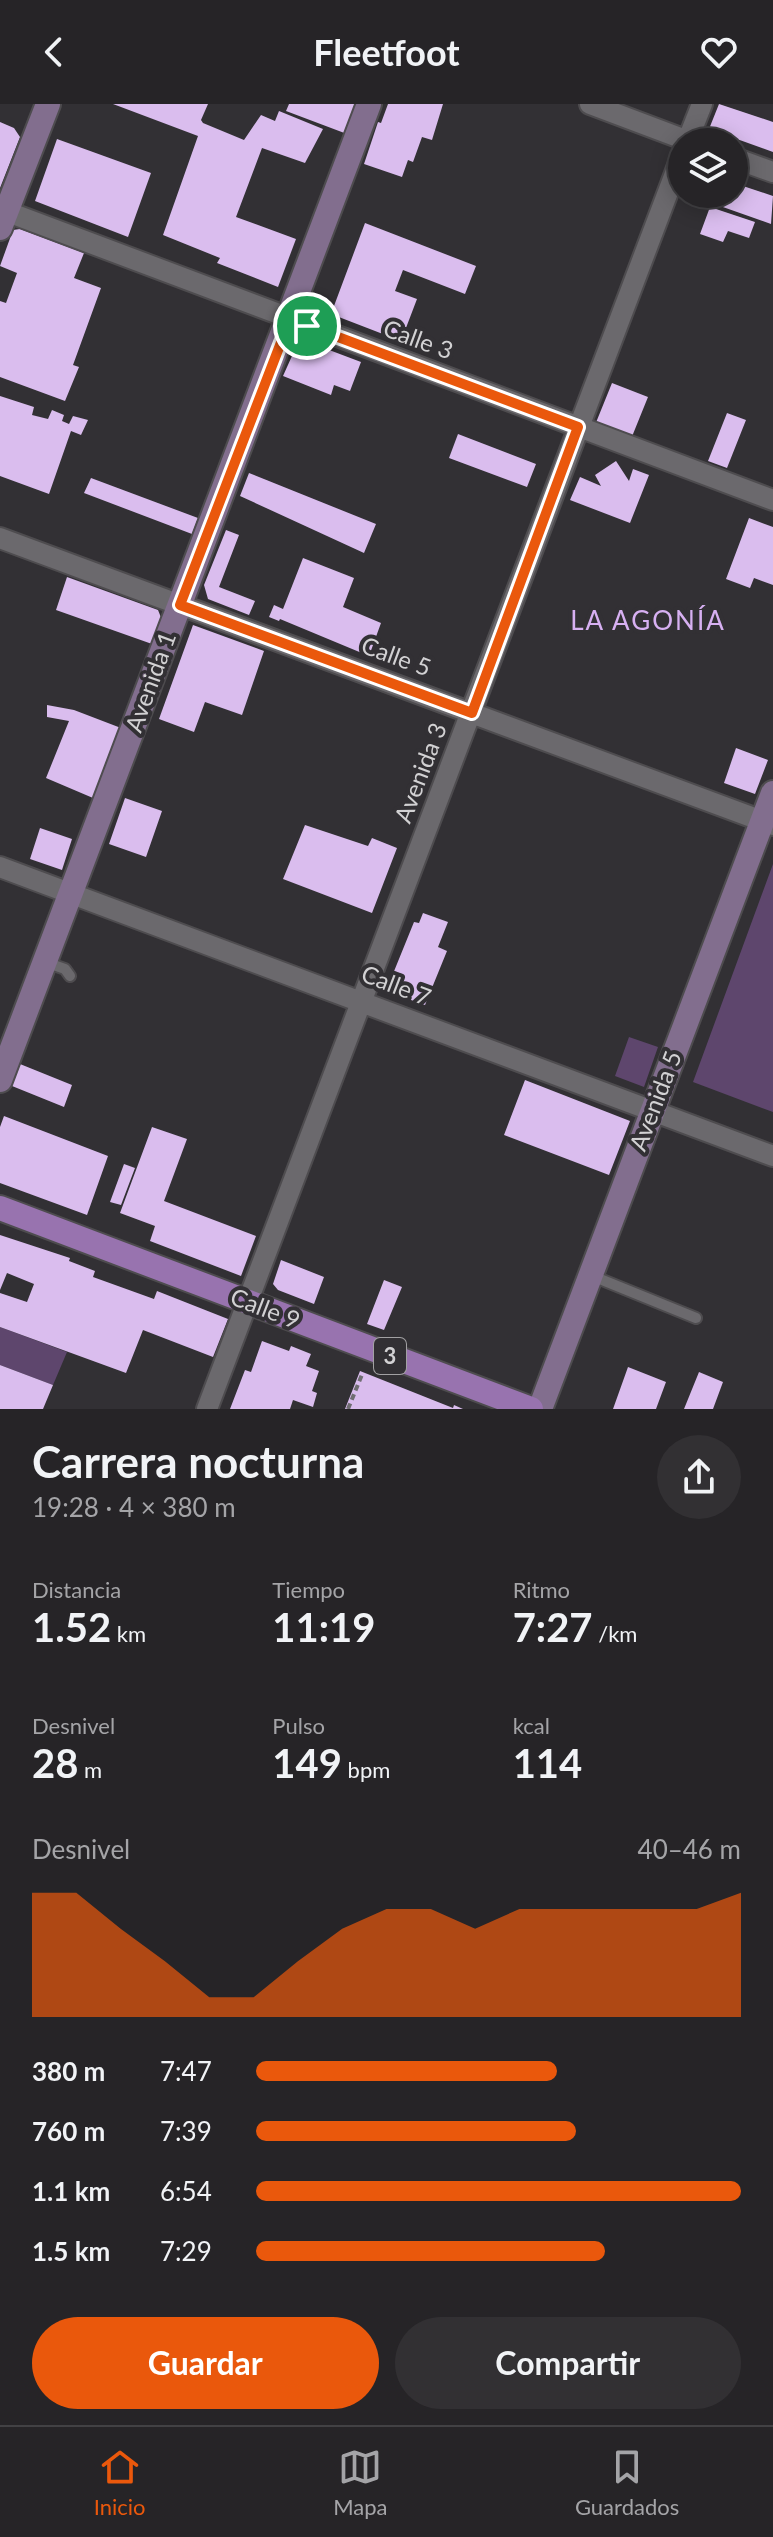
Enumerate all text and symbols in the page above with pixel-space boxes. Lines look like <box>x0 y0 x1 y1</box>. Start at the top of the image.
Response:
icon: back <box>32 30 76 74</box>
text: Fleetfoot <box>313 30 460 74</box>
icon: heart <box>697 30 741 74</box>
map controls <box>668 128 748 208</box>
button: layers <box>668 128 748 208</box>
pin <box>273 292 341 360</box>
icon: arrive <box>285 304 329 348</box>
street label: Calle 3 <box>380 313 457 365</box>
district label: LA AGONÍA <box>570 604 726 636</box>
street label: Avenida 1 <box>118 627 181 736</box>
street label: Calle 5 <box>358 630 435 682</box>
street label: Avenida 3 <box>387 718 452 826</box>
street label: Calle 7 <box>358 958 435 1011</box>
street label: Avenida 5 <box>622 1046 687 1154</box>
street label: Calle 9 <box>227 1281 304 1334</box>
road number: 3 <box>374 1338 406 1374</box>
text: Carrera nocturna <box>32 1435 364 1487</box>
button: share <box>657 1435 741 1519</box>
text: 19:28 · 4 × 380 m <box>32 1491 236 1523</box>
text: Distancia <box>32 1576 121 1603</box>
text: Tiempo <box>272 1576 345 1603</box>
text: Ritmo <box>513 1576 570 1603</box>
text: 1.52 <box>32 1603 111 1651</box>
text: 11:19 <box>272 1603 375 1651</box>
text: 7:27 <box>513 1603 593 1651</box>
text: km <box>111 1620 146 1647</box>
text: /km <box>593 1620 637 1647</box>
text: Desnivel <box>32 1712 115 1739</box>
text: Pulso <box>272 1712 325 1739</box>
text: kcal <box>513 1712 550 1739</box>
text: 28 <box>32 1739 78 1787</box>
text: 149 <box>272 1739 342 1787</box>
text: 114 <box>513 1739 582 1787</box>
text: m <box>78 1756 102 1783</box>
text: bpm <box>342 1756 390 1783</box>
text: Desnivel <box>32 1833 130 1865</box>
text: 40–46 m <box>638 1833 741 1865</box>
text: 380 m <box>32 2055 105 2087</box>
text: 7:47 <box>160 2055 212 2087</box>
text: 760 m <box>32 2115 105 2147</box>
text: 7:39 <box>160 2115 212 2147</box>
text: 1.1 km <box>32 2175 110 2207</box>
text: 6:54 <box>160 2175 212 2207</box>
text: 1.5 km <box>32 2235 110 2267</box>
text: 7:29 <box>160 2235 212 2267</box>
button: Guardar <box>32 2317 379 2409</box>
button: Compartir <box>395 2317 741 2409</box>
tab: Inicio <box>94 2445 146 2520</box>
tab: Mapa <box>333 2445 387 2520</box>
tab: Guardados <box>575 2445 679 2520</box>

